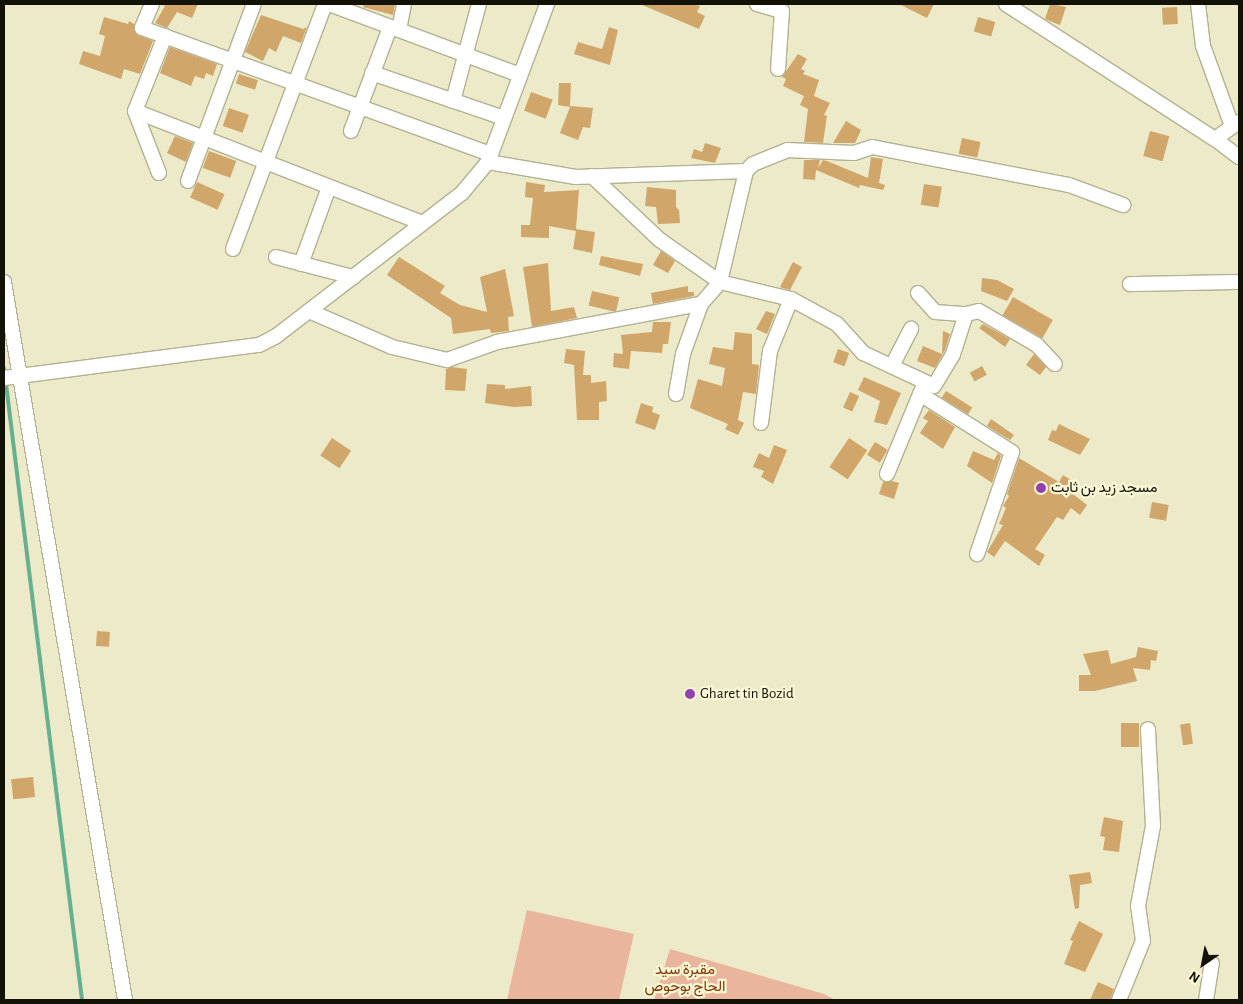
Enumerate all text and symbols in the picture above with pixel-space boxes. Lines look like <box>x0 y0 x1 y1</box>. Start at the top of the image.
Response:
place label: مسجد زيد بن ثابت <box>1051 479 1158 497</box>
marker: مسجد زيد بن ثابت <box>1035 482 1047 494</box>
place label: Gharet tin Bozid <box>700 685 794 703</box>
marker: Gharet tin Bozid <box>684 688 696 700</box>
north arrow <box>1178 939 1228 989</box>
park label: مقبرة سيد الحاج بوحوص <box>645 960 725 995</box>
text: N <box>1187 968 1203 985</box>

